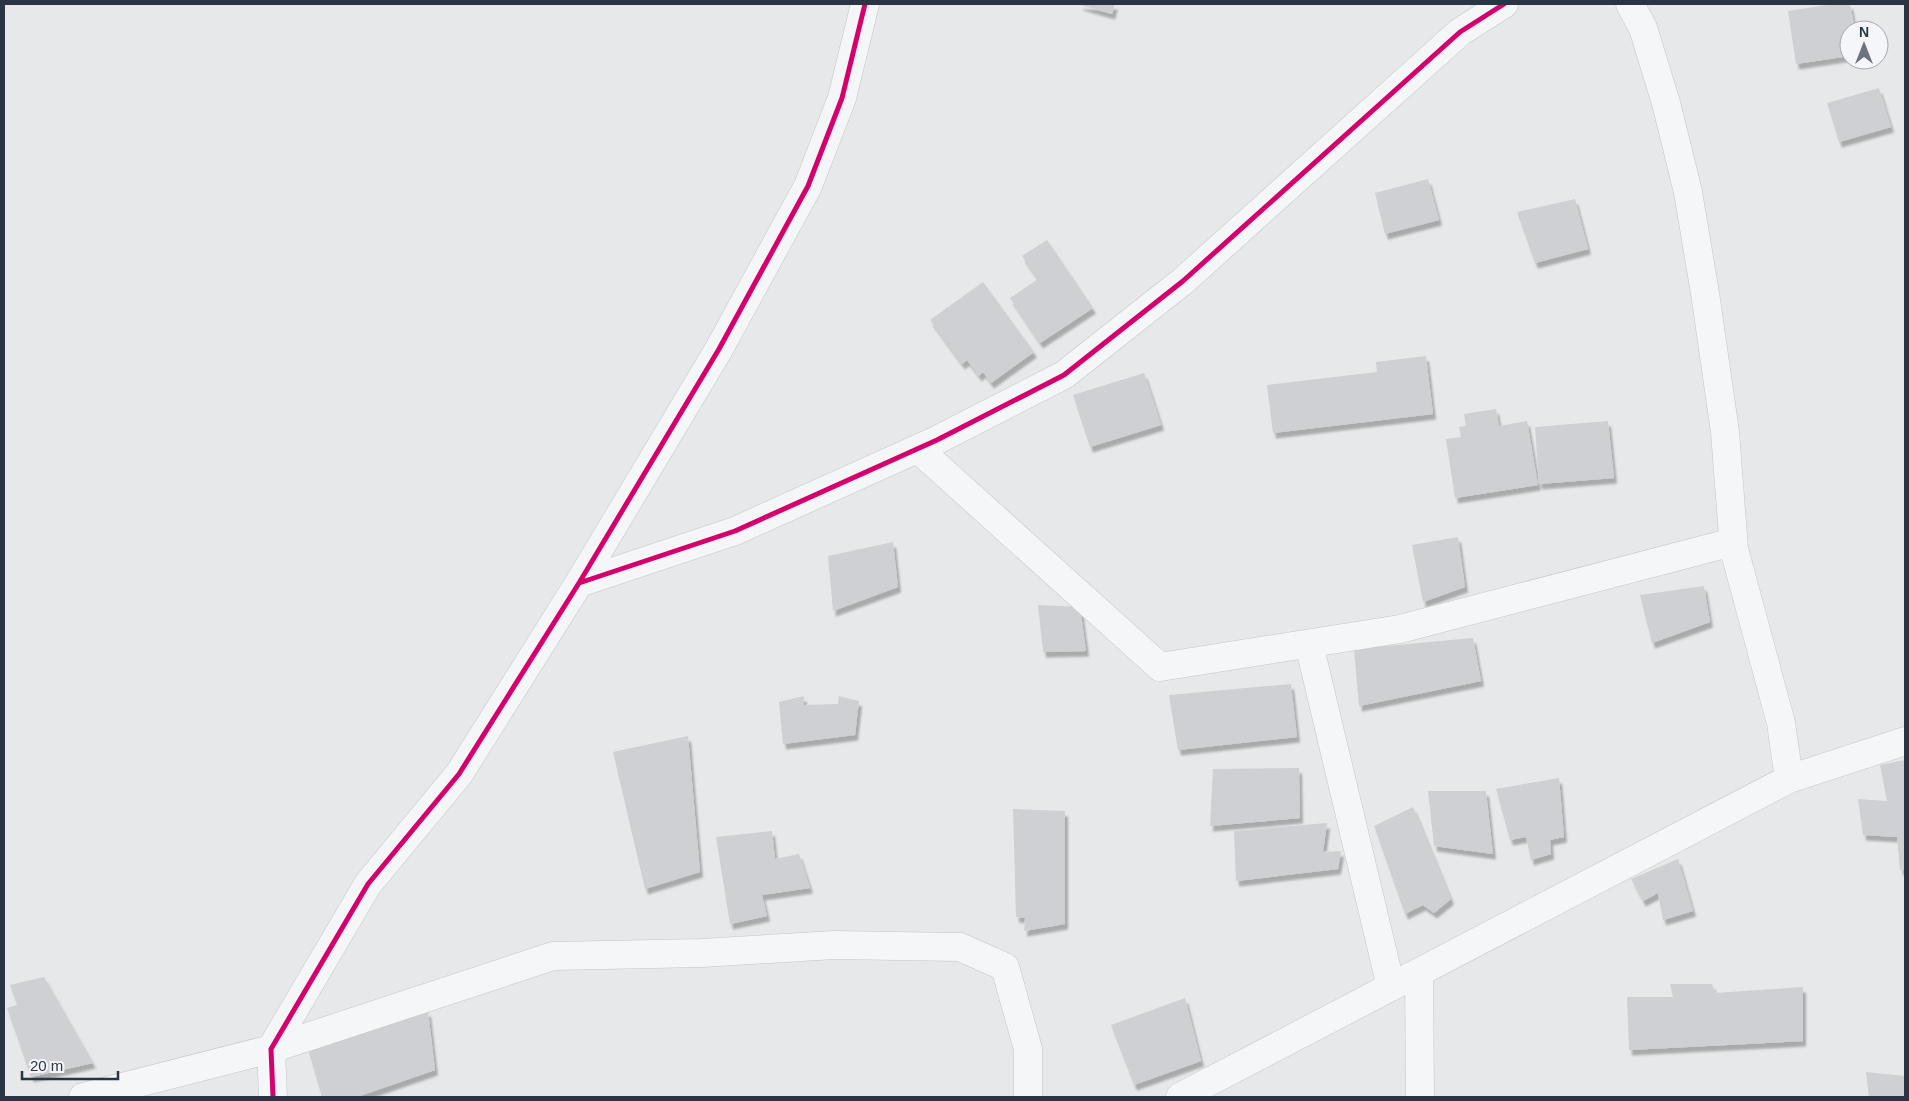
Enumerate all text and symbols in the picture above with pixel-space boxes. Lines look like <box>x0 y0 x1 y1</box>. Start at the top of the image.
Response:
north arrow <box>1839 20 1889 70</box>
text: N <box>1859 24 1869 40</box>
scale bar <box>22 1048 119 1080</box>
text: 20 m <box>30 1057 63 1074</box>

